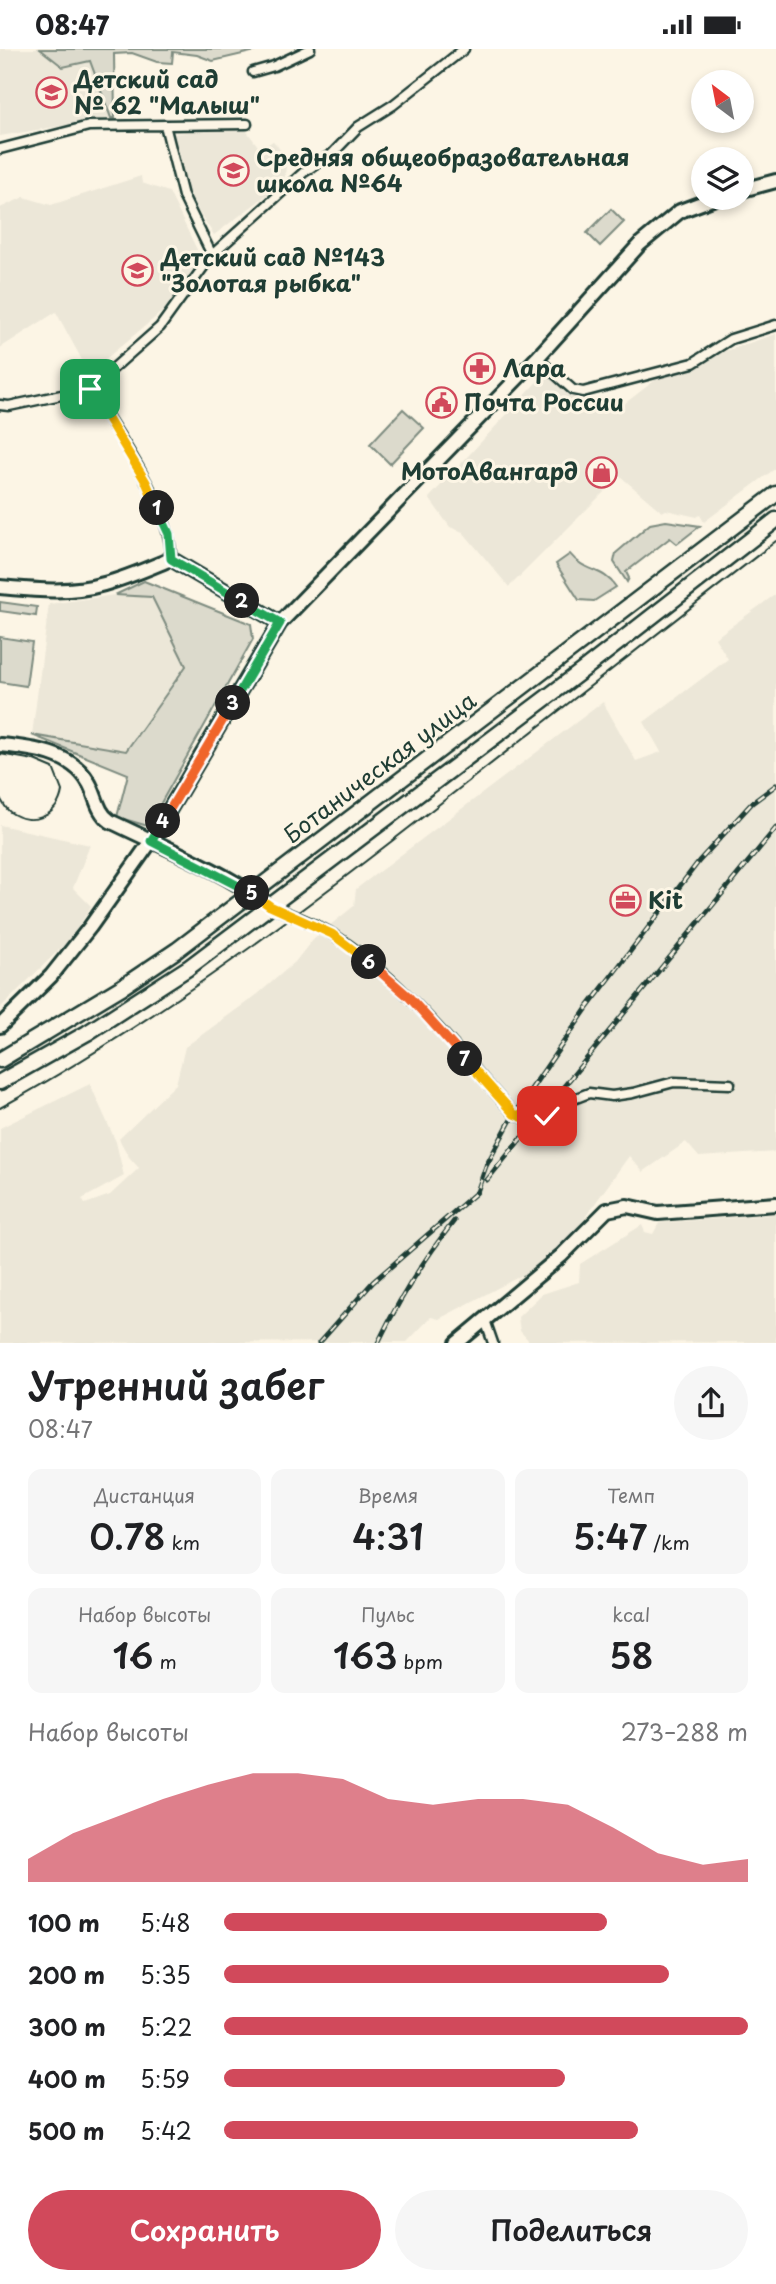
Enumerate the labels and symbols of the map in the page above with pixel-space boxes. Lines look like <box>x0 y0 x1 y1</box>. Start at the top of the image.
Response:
place label: Детский сад № 62 "Малыш" <box>73 61 260 122</box>
north arrow <box>691 70 754 133</box>
school or university icon: Детский сад № 62 "Малыш" <box>34 76 68 110</box>
place label: Средняя общеобразовательная школа №64 <box>256 139 630 200</box>
school or university icon: Средняя общеобразовательная школа №64 <box>216 154 250 188</box>
place label: Детский сад №143 "Золотая рыбка" <box>160 239 385 300</box>
school or university icon: Детский сад №143 "Золотая рыбка" <box>121 254 155 288</box>
place label: Лара <box>503 350 566 385</box>
pharmacy icon: Лара <box>463 352 497 386</box>
pin <box>60 359 120 419</box>
place label: Почта России <box>464 384 624 419</box>
public building icon: Почта России <box>424 386 458 420</box>
place label: МотоАвангард <box>401 453 578 488</box>
shop icon: МотоАвангард <box>584 455 618 489</box>
pin: 1 <box>140 491 174 525</box>
pin: 2 <box>224 583 260 619</box>
street label: Ботаническая улица <box>275 682 483 851</box>
pin: 3 <box>216 685 250 721</box>
pin: 4 <box>146 803 180 839</box>
pin: 5 <box>234 875 270 911</box>
place label: Kit <box>648 882 683 917</box>
office icon: Kit <box>608 884 642 918</box>
pin: 6 <box>352 944 386 979</box>
pin: 7 <box>448 1041 482 1077</box>
pin <box>517 1086 577 1146</box>

